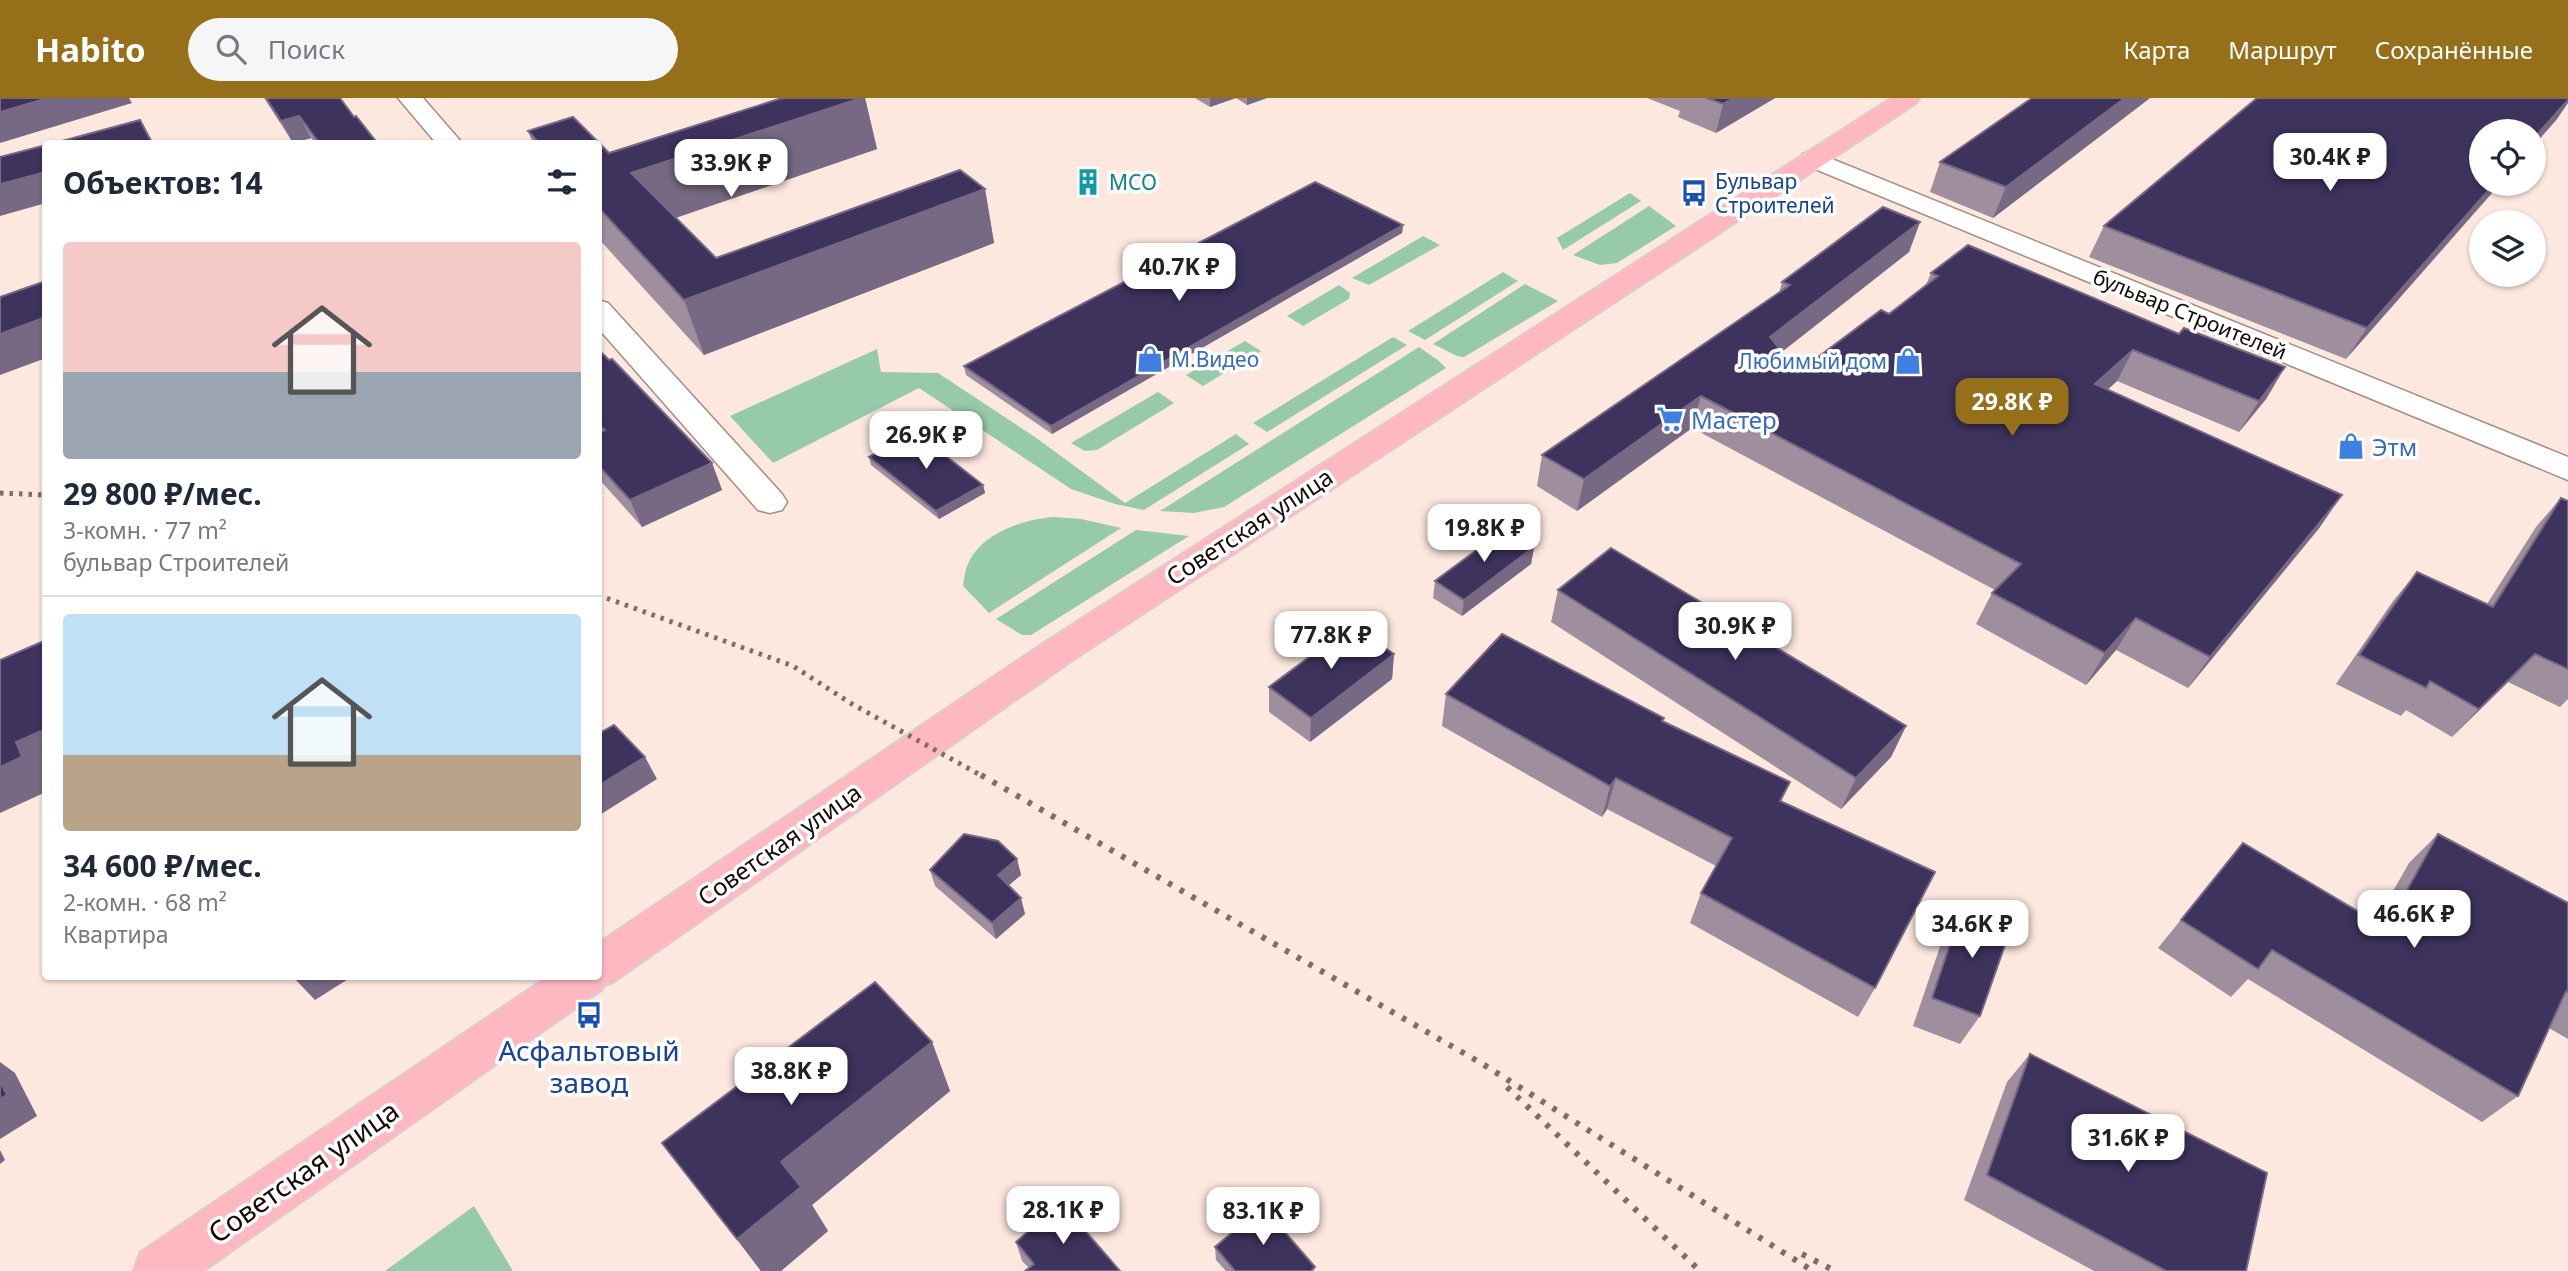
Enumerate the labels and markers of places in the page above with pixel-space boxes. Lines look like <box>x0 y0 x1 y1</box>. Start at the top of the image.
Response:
pin: 30.4K ₽ <box>2265 134 2395 193</box>
pin: 33.9K ₽ <box>666 140 796 199</box>
building icon: МСО <box>1073 167 1103 197</box>
place label: Бульвар Строителей <box>1715 167 1835 219</box>
place label: МСО <box>1109 168 1157 196</box>
bus stop icon: Бульвар Строителей <box>1679 178 1709 208</box>
pin: 40.7K ₽ <box>1114 244 1244 303</box>
shop icon: М.Видео <box>1135 344 1165 374</box>
place label: М.Видео <box>1171 345 1259 373</box>
shop icon: Любимый дом <box>1893 346 1923 376</box>
place label: Любимый дом <box>1738 347 1887 375</box>
pin: 29.8K ₽ <box>1947 378 2077 438</box>
place label: Мастер <box>1691 403 1777 436</box>
supermarket icon: Мастер <box>1655 404 1685 434</box>
pin: 26.9K ₽ <box>861 412 991 471</box>
place label: Этм <box>2372 430 2417 463</box>
shop icon: Этм <box>2336 431 2366 461</box>
pin: 19.8K ₽ <box>1419 504 1549 564</box>
pin: 30.9K ₽ <box>1670 602 1800 662</box>
pin: 77.8K ₽ <box>1266 612 1396 671</box>
pin: 46.6K ₽ <box>2349 890 2479 950</box>
pin: 34.6K ₽ <box>1907 900 2037 960</box>
bus stop icon: Асфальтовый завод <box>574 1000 604 1030</box>
place label: Асфальтовый завод <box>498 1031 680 1101</box>
pin: 38.8K ₽ <box>726 1048 856 1107</box>
pin: 31.6K ₽ <box>2063 1114 2193 1174</box>
pin: 28.1K ₽ <box>998 1186 1128 1246</box>
pin: 83.1K ₽ <box>1198 1188 1328 1247</box>

